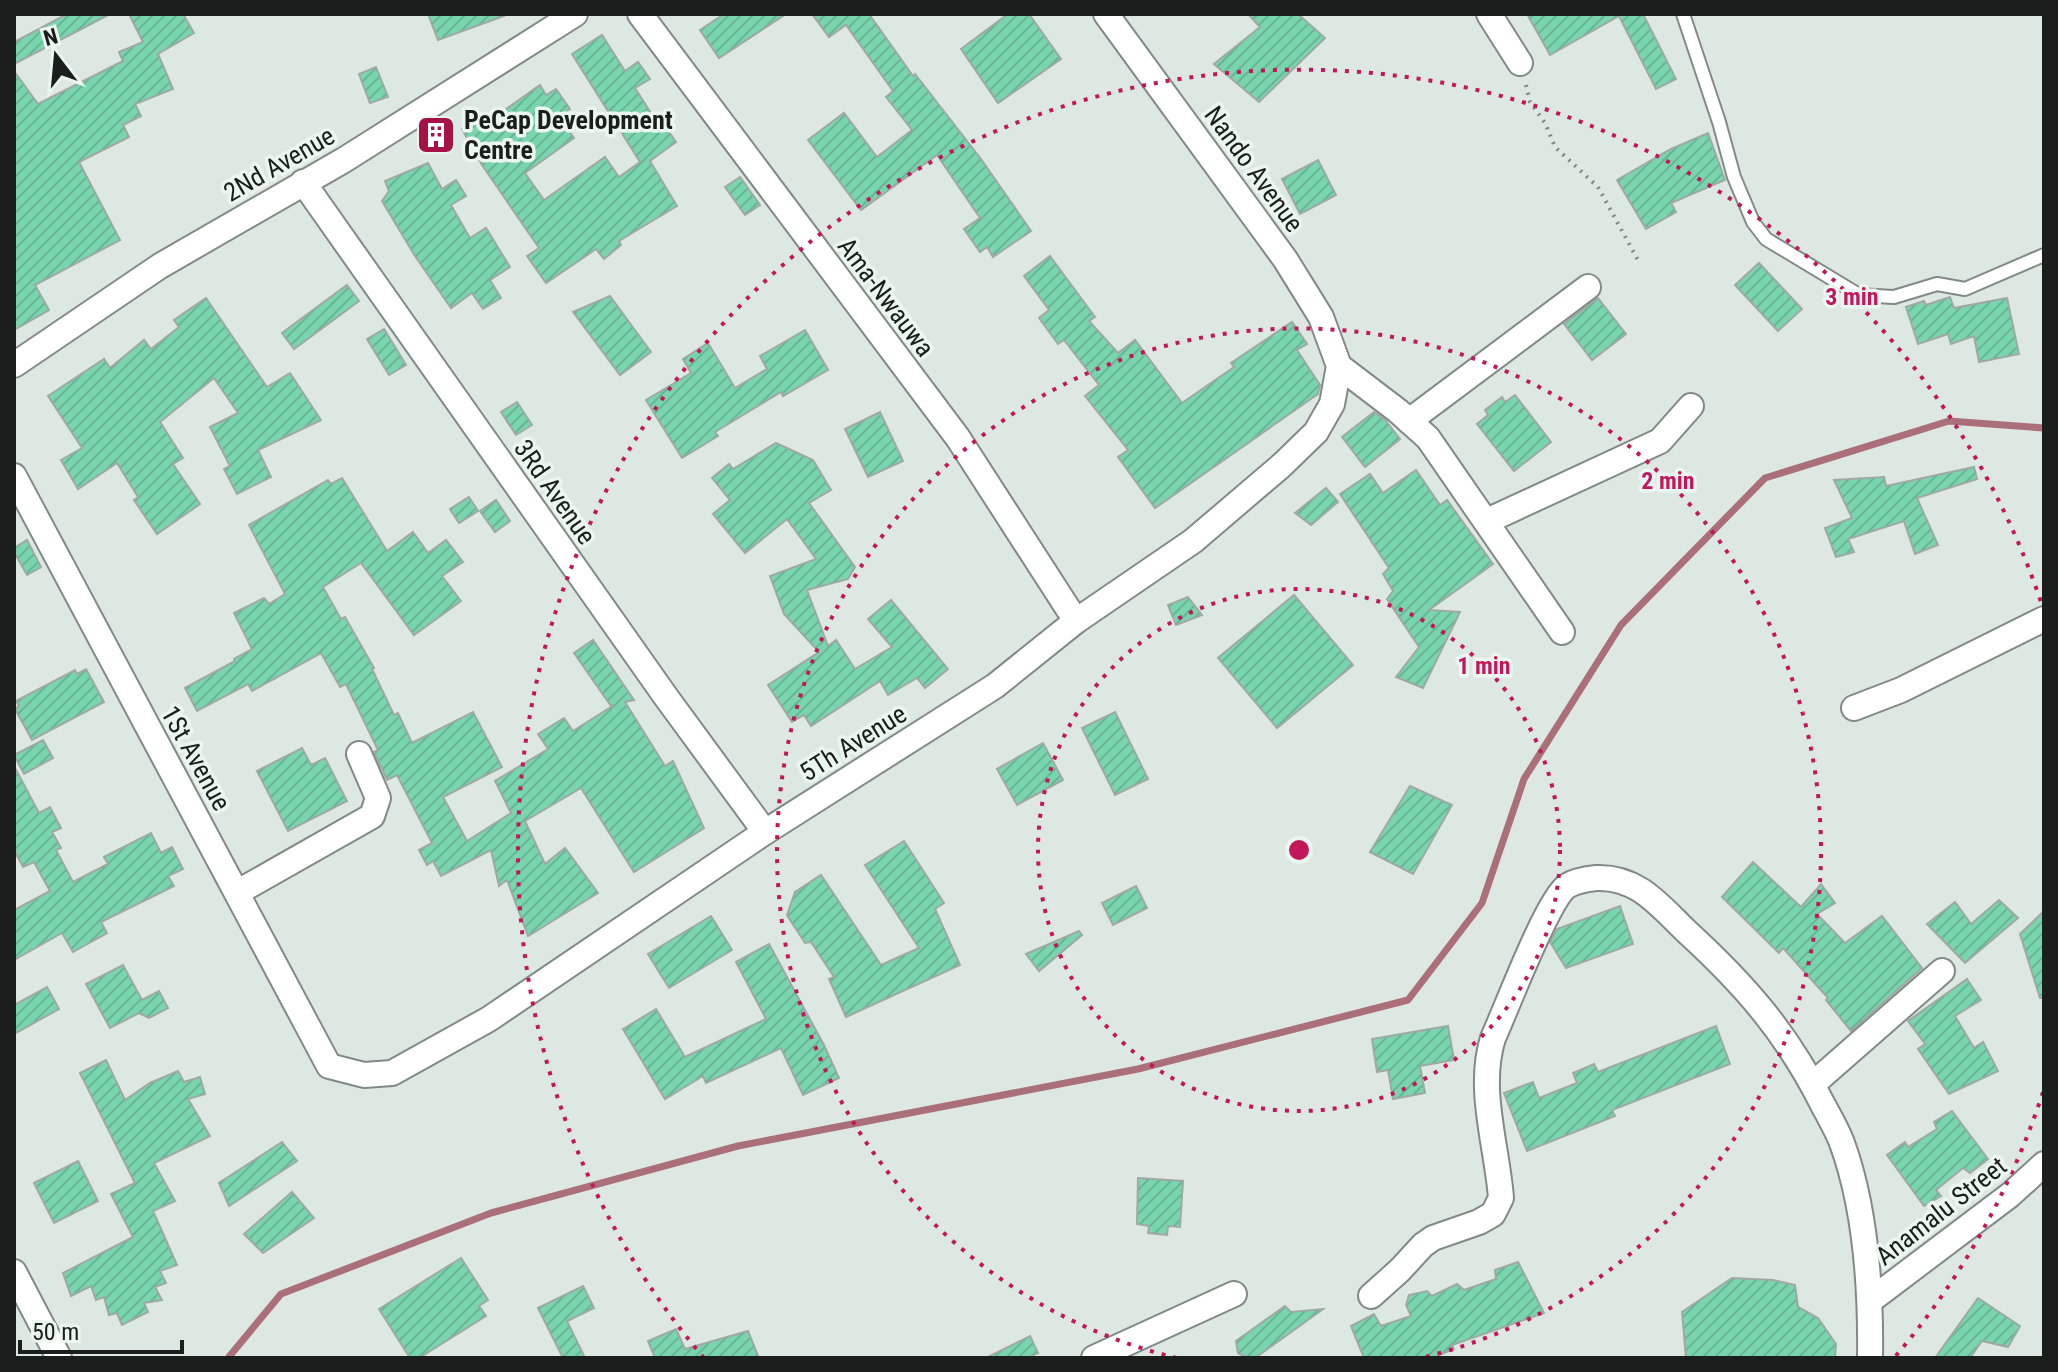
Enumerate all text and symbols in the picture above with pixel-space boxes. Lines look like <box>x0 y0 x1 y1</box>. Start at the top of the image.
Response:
north arrow <box>16 16 96 96</box>
text: N <box>41 23 61 51</box>
street label: Nando Avenue <box>1198 100 1310 238</box>
place label: PeCap Development Centre <box>464 105 673 165</box>
building icon: PeCap Development Centre <box>415 114 457 156</box>
street label: 2Nd Avenue <box>218 120 340 208</box>
street label: Ama-Nwauwa <box>832 232 940 362</box>
text: 3 min <box>1825 283 1879 311</box>
street label: 3Rd Avenue <box>508 434 602 550</box>
text: 2 min <box>1641 467 1695 495</box>
text: 1 min <box>1457 652 1511 680</box>
street label: 5Th Avenue <box>794 699 912 787</box>
street label: 1St Avenue <box>155 701 237 815</box>
centre of rings <box>1285 836 1313 864</box>
street label: Anamalu Street <box>1870 1151 2012 1271</box>
scale bar <box>20 1304 182 1354</box>
text: 50 m <box>32 1318 79 1346</box>

